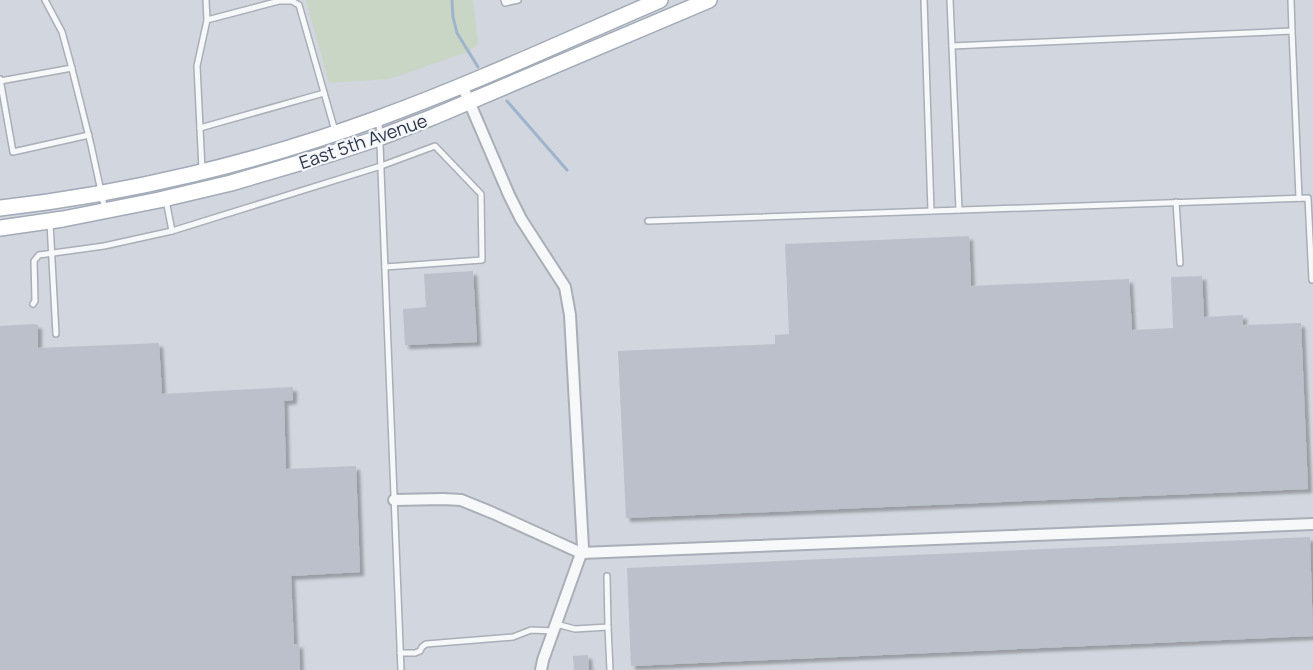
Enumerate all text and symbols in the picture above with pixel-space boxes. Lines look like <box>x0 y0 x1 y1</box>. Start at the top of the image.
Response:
street label: East 5th Avenue <box>296 108 430 174</box>

